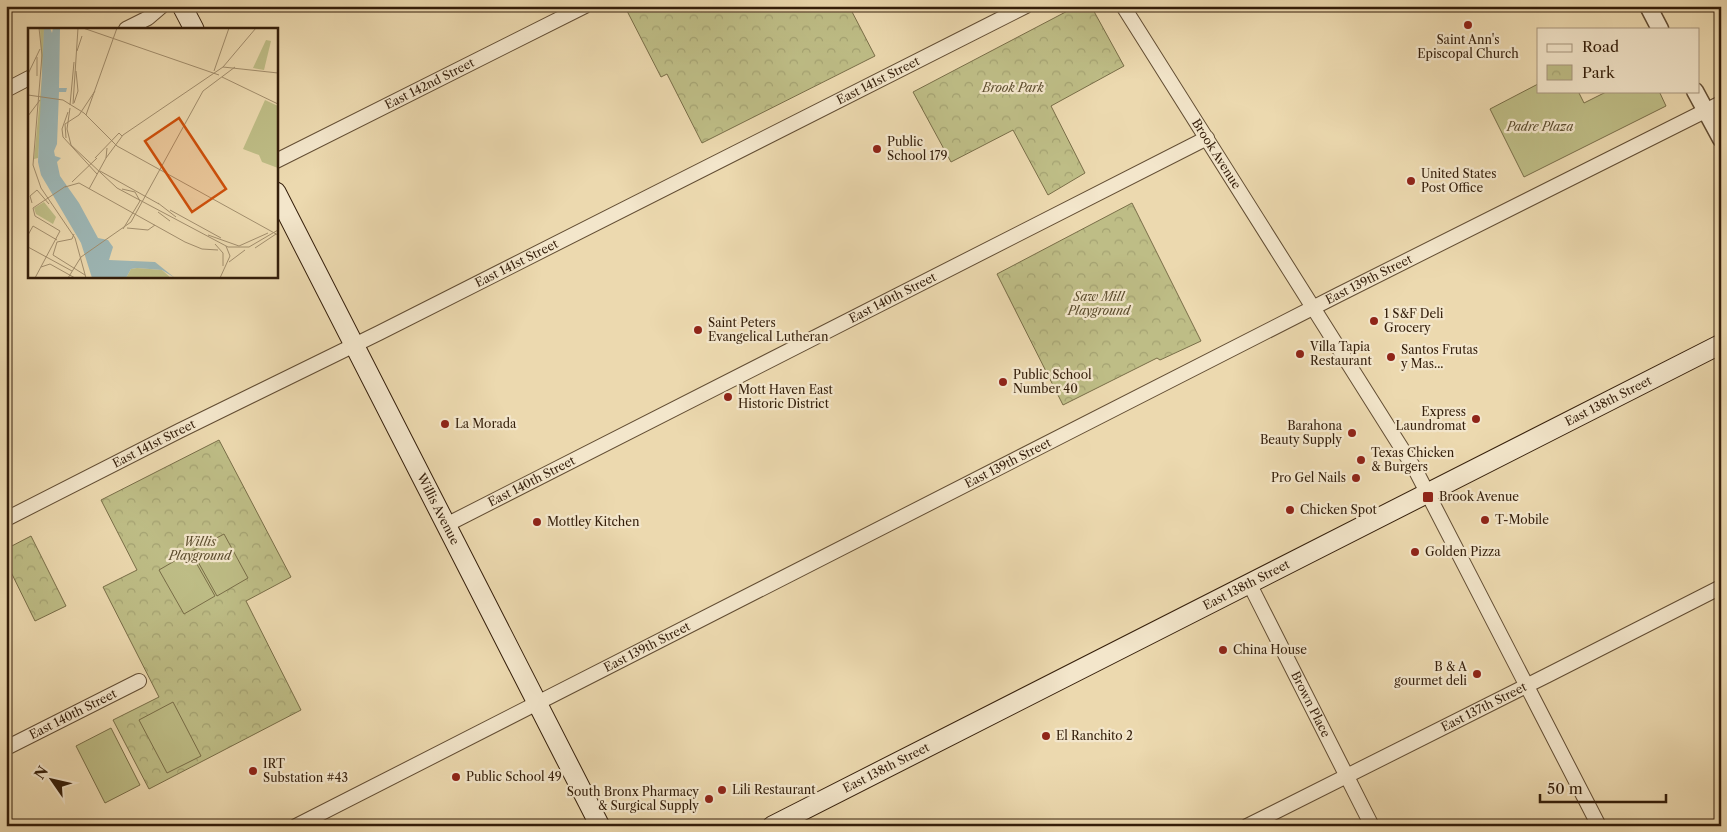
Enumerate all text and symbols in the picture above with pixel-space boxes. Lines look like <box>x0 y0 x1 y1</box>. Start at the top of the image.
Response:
marker: Saint Ann's Episcopal Church <box>1462 19 1474 31</box>
inset map <box>28 28 278 278</box>
legend <box>1537 28 1700 92</box>
place label: Saint Ann's Episcopal Church <box>1417 32 1519 61</box>
text: Road <box>1582 37 1619 56</box>
street label: East 141st Street <box>834 53 922 108</box>
street label: East 142nd Street <box>382 54 477 112</box>
text: Park <box>1582 63 1616 82</box>
park label: Brook Park <box>981 80 1045 95</box>
street label: Brook Avenue <box>1189 116 1245 192</box>
park label: Padre Plaza <box>1506 119 1573 134</box>
place label: Public School 179 <box>887 134 947 163</box>
marker: Public School 179 <box>871 143 883 155</box>
place label: United States Post Office <box>1421 166 1497 195</box>
marker: United States Post Office <box>1405 175 1417 187</box>
street label: East 141st Street <box>472 235 561 290</box>
street label: East 139th Street <box>1323 251 1415 307</box>
street label: East 140th Street <box>846 269 939 326</box>
park label: Saw Mill Playground <box>1067 289 1132 318</box>
place label: 1 S&F Deli Grocery <box>1384 306 1444 335</box>
place label: Saint Peters Evangelical Lutheran <box>708 315 829 344</box>
marker: 1 S&F Deli Grocery <box>1368 315 1380 327</box>
marker: Saint Peters Evangelical Lutheran <box>692 324 704 336</box>
place label: Villa Tapia Restaurant <box>1309 339 1372 368</box>
place label: Santos Frutas y Mas... <box>1400 342 1478 371</box>
marker: Villa Tapia Restaurant <box>1294 348 1306 360</box>
marker: Santos Frutas y Mas... <box>1385 351 1397 363</box>
place label: Public School Number 40 <box>1013 367 1092 396</box>
street label: East 138th Street <box>1562 372 1655 429</box>
marker: Public School Number 40 <box>997 376 1009 388</box>
place label: Mott Haven East Historic District <box>738 382 833 411</box>
marker: Mott Haven East Historic District <box>722 391 734 403</box>
place label: Express Laundromat <box>1396 404 1467 433</box>
marker: Express Laundromat <box>1470 413 1482 425</box>
street label: East 141st Street <box>110 416 198 471</box>
place label: La Morada <box>455 416 517 431</box>
marker: La Morada <box>439 418 451 430</box>
place label: Barahona Beauty Supply <box>1260 418 1343 447</box>
marker: Barahona Beauty Supply <box>1346 427 1358 439</box>
street label: East 139th Street <box>962 434 1054 491</box>
place label: Texas Chicken & Burgers <box>1371 445 1455 474</box>
street label: East 140th Street <box>485 452 578 509</box>
marker: Texas Chicken & Burgers <box>1355 454 1367 466</box>
street label: Willis Avenue <box>414 470 463 547</box>
place label: Pro Gel Nails <box>1271 470 1346 485</box>
marker: Pro Gel Nails <box>1350 472 1362 484</box>
place label: Brook Avenue <box>1439 489 1519 504</box>
marker: Brook Avenue <box>1421 490 1435 504</box>
place label: Chicken Spot <box>1300 502 1378 517</box>
marker: Chicken Spot <box>1284 504 1296 516</box>
place label: T-Mobile <box>1495 512 1549 527</box>
place label: Mottley Kitchen <box>547 514 640 529</box>
marker: T-Mobile <box>1479 514 1491 526</box>
marker: Mottley Kitchen <box>531 516 543 528</box>
park label: Willis Playground <box>168 534 233 563</box>
place label: Golden Pizza <box>1425 544 1501 559</box>
marker: Golden Pizza <box>1409 546 1421 558</box>
street label: East 138th Street <box>1200 556 1293 613</box>
street label: East 139th Street <box>601 618 693 675</box>
place label: China House <box>1233 642 1307 657</box>
marker: China House <box>1217 644 1229 656</box>
place label: B & A gourmet deli <box>1394 659 1468 688</box>
marker: B & A gourmet deli <box>1471 668 1483 680</box>
street label: Brown Place <box>1288 669 1334 740</box>
street label: East 137th Street <box>1438 679 1530 734</box>
street label: East 140th Street <box>27 685 120 742</box>
place label: El Ranchito 2 <box>1056 728 1133 743</box>
marker: El Ranchito 2 <box>1040 730 1052 742</box>
street label: East 138th Street <box>840 739 932 796</box>
north arrow <box>28 754 78 804</box>
place label: IRT Substation #43 <box>263 756 348 785</box>
text: N <box>30 763 52 783</box>
marker: IRT Substation #43 <box>247 765 259 777</box>
place label: Public School 49 <box>466 769 562 784</box>
marker: Public School 49 <box>450 771 462 783</box>
scale bar <box>1540 772 1666 804</box>
text: 50 m <box>1547 779 1583 798</box>
place label: Lili Restaurant <box>732 782 816 797</box>
place label: South Bronx Pharmacy & Surgical Supply <box>567 784 699 813</box>
marker: Lili Restaurant <box>716 784 728 796</box>
marker: South Bronx Pharmacy & Surgical Supply <box>703 793 715 805</box>

